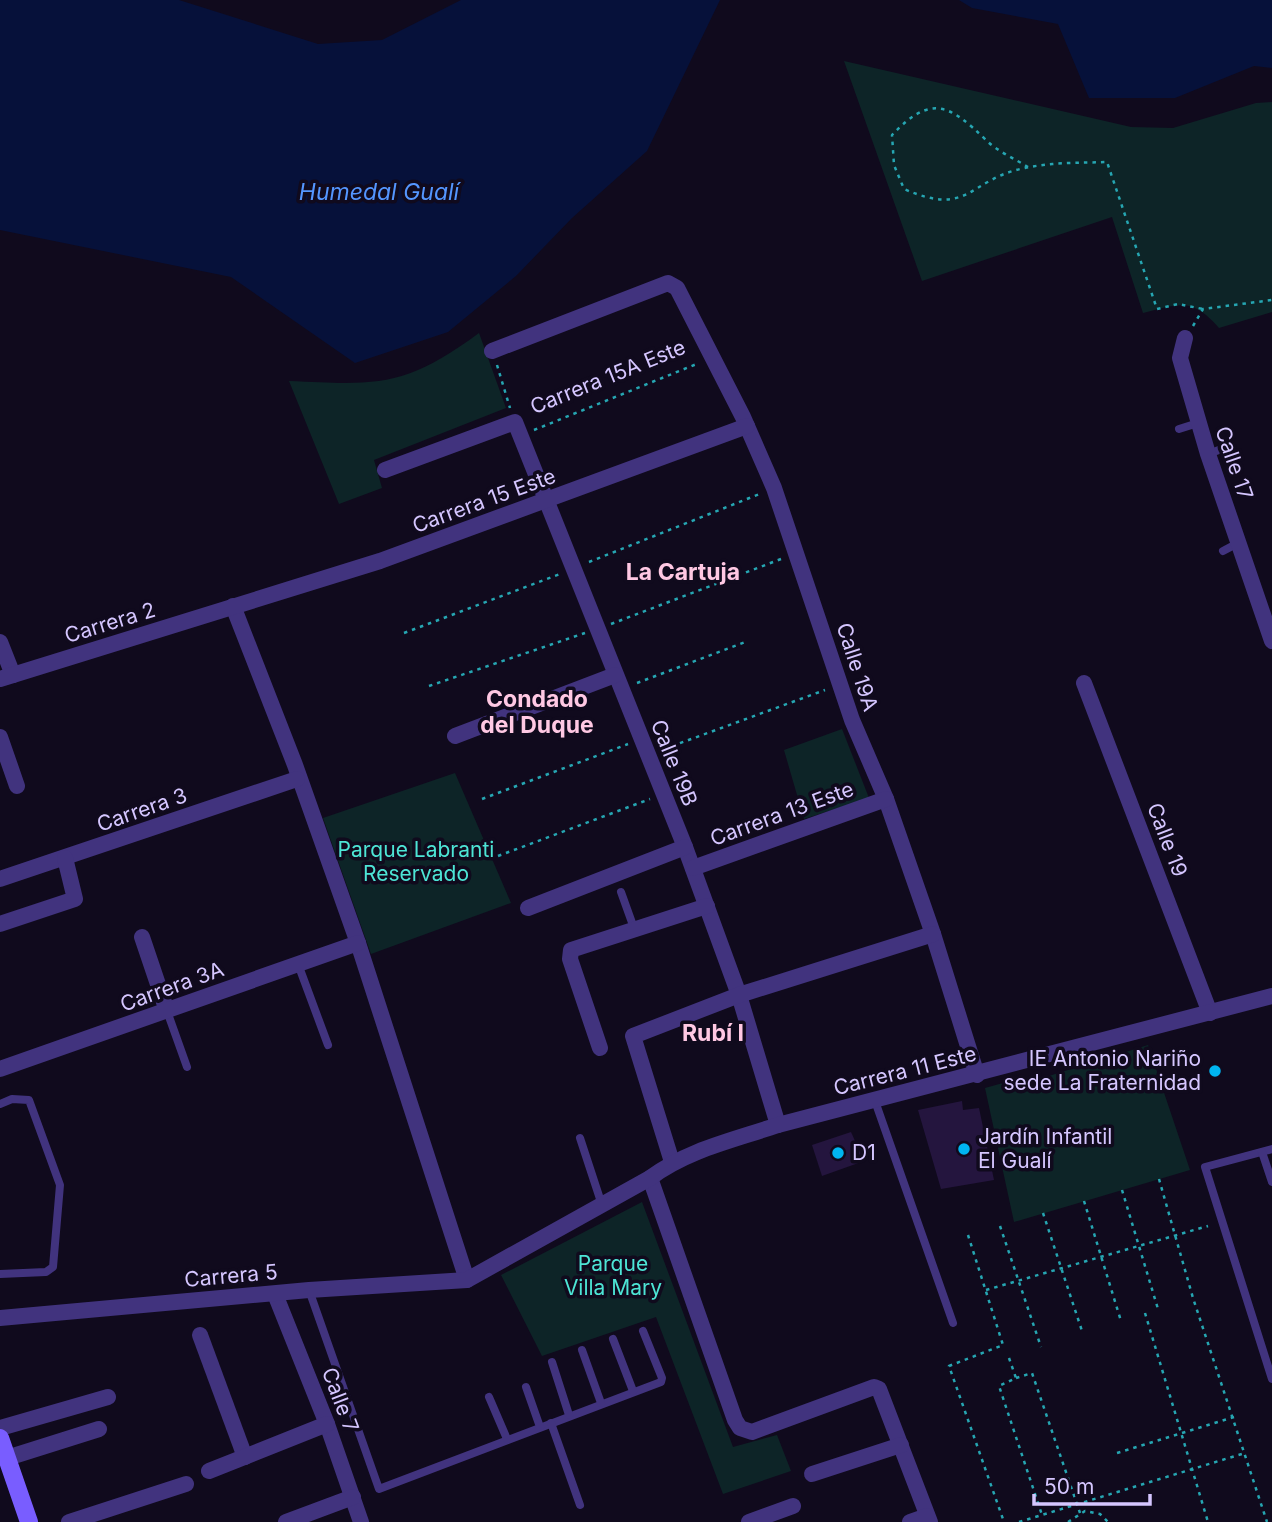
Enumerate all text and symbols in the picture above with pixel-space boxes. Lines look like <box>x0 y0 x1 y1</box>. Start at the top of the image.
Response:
water label: Humedal Gualí <box>299 178 462 206</box>
street label: Carrera 15A Este <box>527 334 689 419</box>
street label: Calle 17 <box>1210 423 1259 503</box>
street label: Carrera 15 Este <box>409 463 559 538</box>
district label: La Cartuja <box>626 558 740 586</box>
street label: Carrera 2 <box>61 597 158 648</box>
street label: Calle 19A <box>831 619 884 714</box>
district label: Condado del Duque <box>480 685 594 739</box>
street label: Calle 19B <box>646 716 703 810</box>
street label: Carrera 13 Este <box>707 776 857 851</box>
street label: Carrera 3 <box>93 782 190 837</box>
street label: Calle 19 <box>1142 799 1193 880</box>
park label: Parque Labranti Reservado <box>338 837 494 886</box>
street label: Carrera 3A <box>117 956 227 1017</box>
district label: Rubí I <box>682 1019 744 1047</box>
street label: Carrera 11 Este <box>831 1041 979 1100</box>
place label: IE Antonio Nariño sede La Fraternidad <box>1003 1046 1201 1095</box>
marker: IE Antonio Nariño sede La Fraternidad <box>1207 1063 1223 1079</box>
place label: Jardín Infantil El Gualí <box>978 1124 1112 1173</box>
place label: D1 <box>852 1140 876 1165</box>
marker: Jardín Infantil El Gualí <box>956 1141 972 1157</box>
marker: D1 <box>830 1145 846 1161</box>
park label: Parque Villa Mary <box>564 1251 662 1300</box>
street label: Carrera 5 <box>183 1259 279 1292</box>
street label: Calle 7 <box>317 1364 364 1436</box>
scale bar <box>1034 1462 1150 1506</box>
text: 50 m <box>1044 1474 1094 1499</box>

